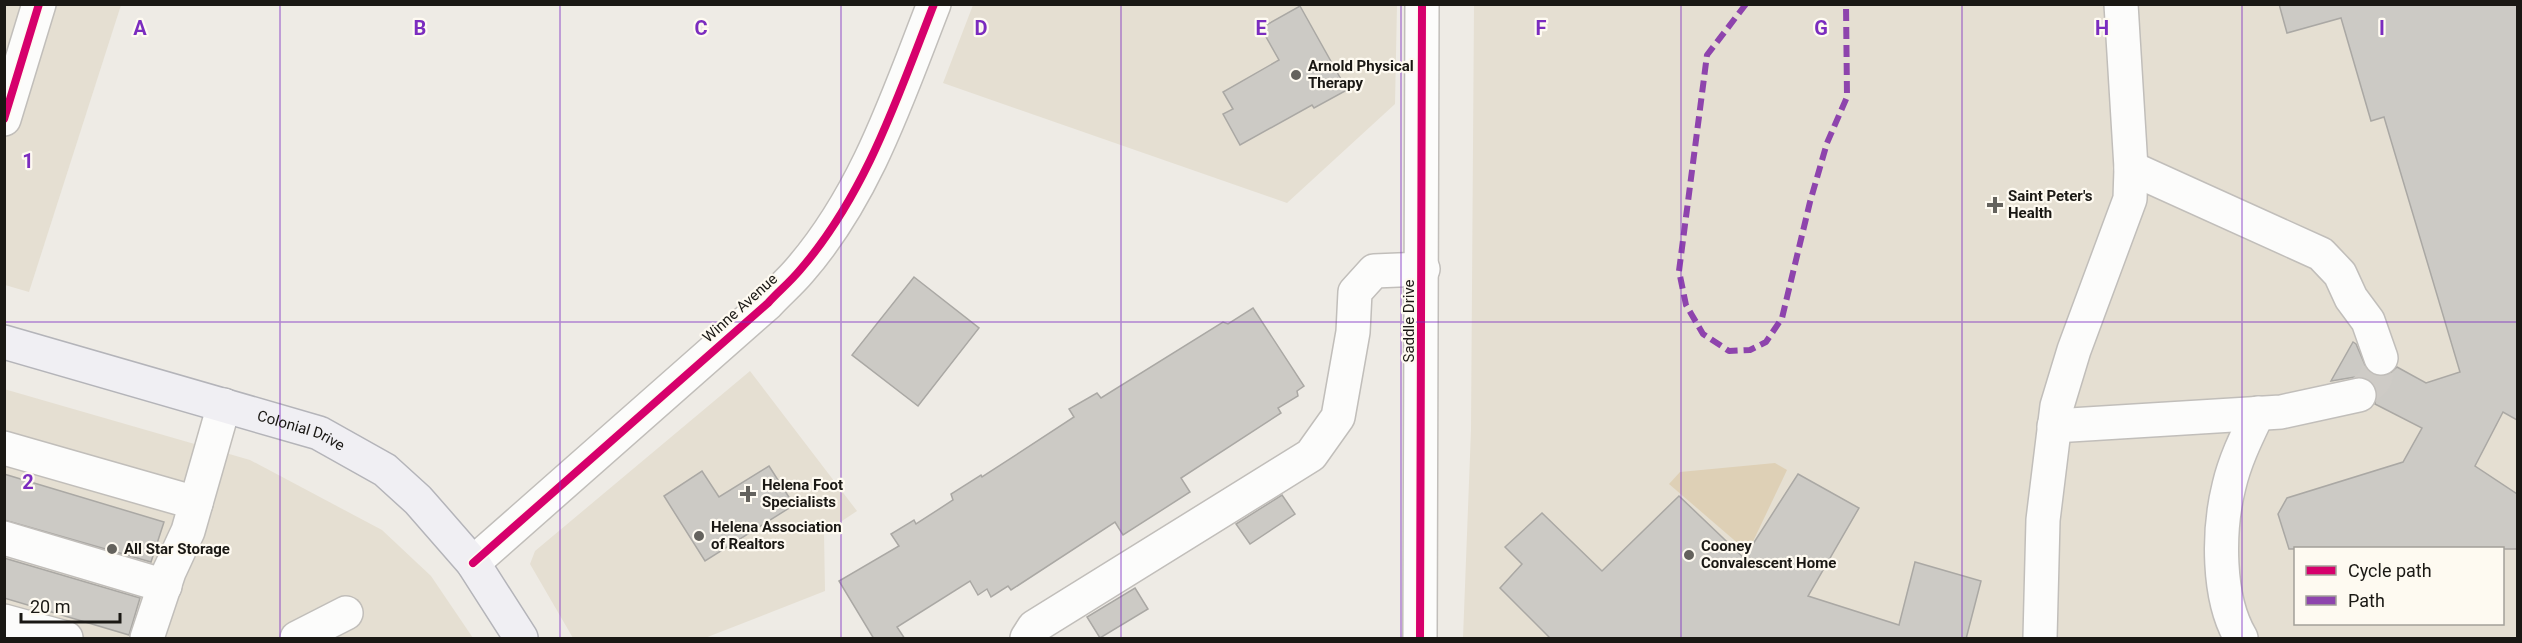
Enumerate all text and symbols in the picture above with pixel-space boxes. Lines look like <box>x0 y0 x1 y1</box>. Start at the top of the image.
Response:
text: A <box>133 16 147 40</box>
text: B <box>414 16 426 40</box>
text: C <box>694 16 708 40</box>
text: D <box>975 16 988 40</box>
text: E <box>1255 16 1267 40</box>
text: F <box>1536 16 1547 40</box>
text: G <box>1814 16 1828 40</box>
text: H <box>2095 16 2109 40</box>
text: I <box>2379 16 2385 40</box>
place label: Arnold Physical Therapy <box>1308 57 1414 92</box>
marker: Arnold Physical Therapy <box>1289 68 1303 82</box>
text: 1 <box>22 149 34 173</box>
place label: Saint Peter's Health <box>2008 187 2093 222</box>
marker: Saint Peter's Health <box>1986 196 2004 214</box>
street label: Winne Avenue <box>699 270 781 346</box>
street label: Saddle Drive <box>1400 279 1418 363</box>
street label: Colonial Drive <box>255 407 348 455</box>
text: 2 <box>22 470 34 494</box>
place label: Helena Foot Specialists <box>762 476 843 511</box>
marker: Helena Foot Specialists <box>739 485 757 503</box>
place label: Helena Association of Realtors <box>711 518 842 553</box>
marker: Helena Association of Realtors <box>692 529 706 543</box>
place label: Cooney Convalescent Home <box>1701 537 1836 572</box>
place label: All Star Storage <box>124 540 230 558</box>
marker: All Star Storage <box>105 542 119 556</box>
legend <box>2294 547 2504 625</box>
marker: Cooney Convalescent Home <box>1682 548 1696 562</box>
text: Cycle path <box>2348 560 2432 581</box>
scale bar <box>21 586 120 624</box>
text: Path <box>2348 590 2385 611</box>
text: 20 m <box>30 596 70 617</box>

